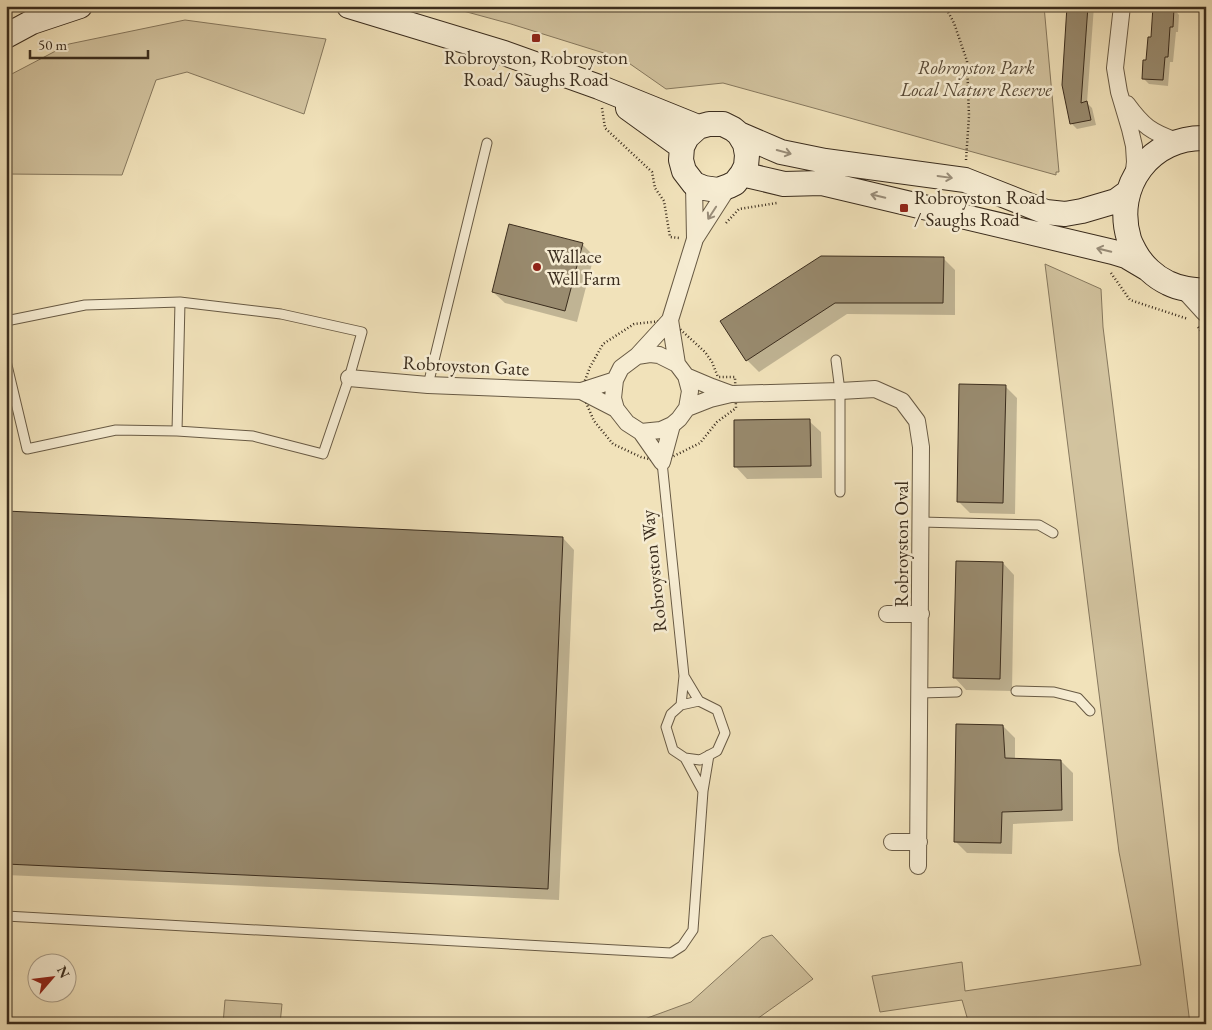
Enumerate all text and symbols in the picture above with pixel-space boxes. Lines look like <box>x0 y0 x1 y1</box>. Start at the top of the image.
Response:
scale bar <box>30 28 148 60</box>
marker: Robroyston, Robroyston Road/ Saughs Road <box>530 32 542 44</box>
text: 50 m <box>38 35 67 54</box>
place label: Robroyston, Robroyston Road/ Saughs Road <box>444 45 628 92</box>
park label: Robroyston Park Local Nature Reserve <box>899 55 1052 102</box>
one-way arrow <box>776 148 792 157</box>
one-way arrow <box>936 172 952 182</box>
place label: Robroyston Road / Saughs Road <box>914 185 1046 232</box>
one-way arrow <box>870 191 886 200</box>
marker: Robroyston Road / Saughs Road <box>898 202 910 214</box>
one-way arrow <box>707 205 717 219</box>
place label: Wallace Well Farm <box>547 244 621 291</box>
one-way arrow <box>1097 245 1113 254</box>
marker: Wallace Well Farm <box>531 261 543 273</box>
street label: Robroyston Gate <box>402 350 530 381</box>
street label: Robroyston Oval <box>889 480 914 607</box>
street label: Robroyston Way <box>635 508 672 633</box>
north arrow <box>28 952 78 1002</box>
text: N <box>53 963 74 982</box>

